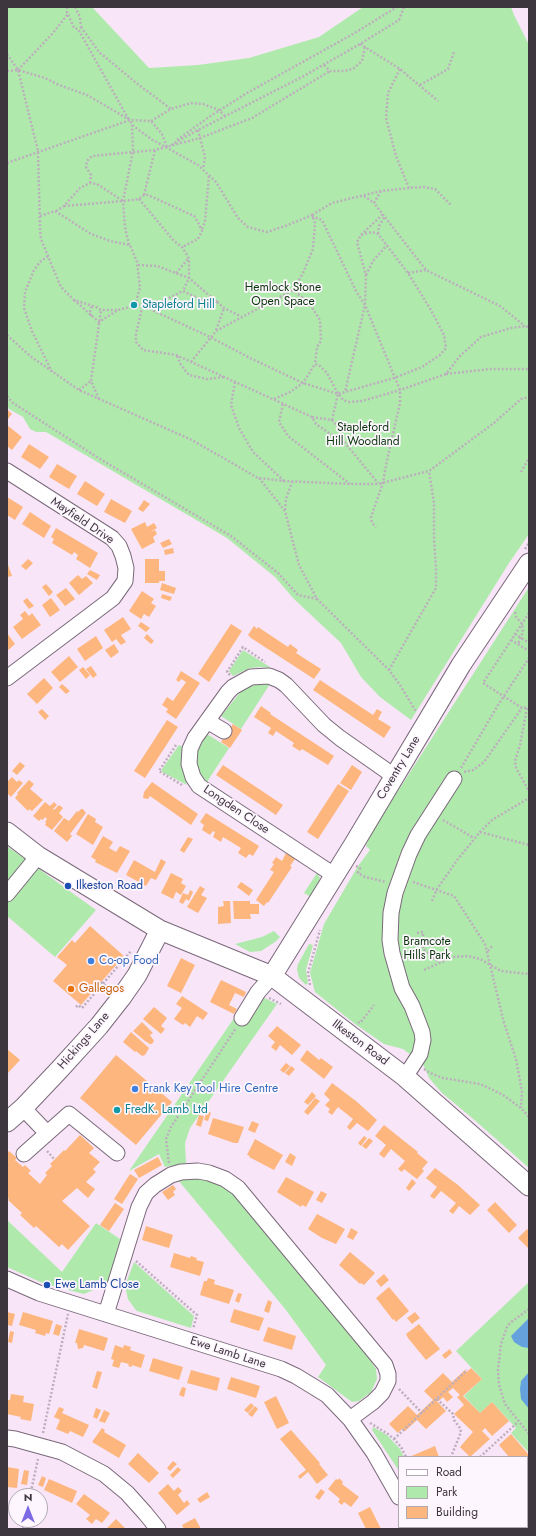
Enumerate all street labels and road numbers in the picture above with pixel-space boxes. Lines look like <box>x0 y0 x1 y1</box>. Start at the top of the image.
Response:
street label: Mayfield Drive <box>48 495 116 547</box>
street label: Coventry Lane <box>374 733 424 803</box>
street label: Longden Close <box>200 783 272 837</box>
street label: Hickings Lane <box>55 1009 113 1073</box>
street label: Ilkeston Road <box>329 1017 391 1069</box>
street label: Ewe Lamb Lane <box>188 1334 268 1372</box>

